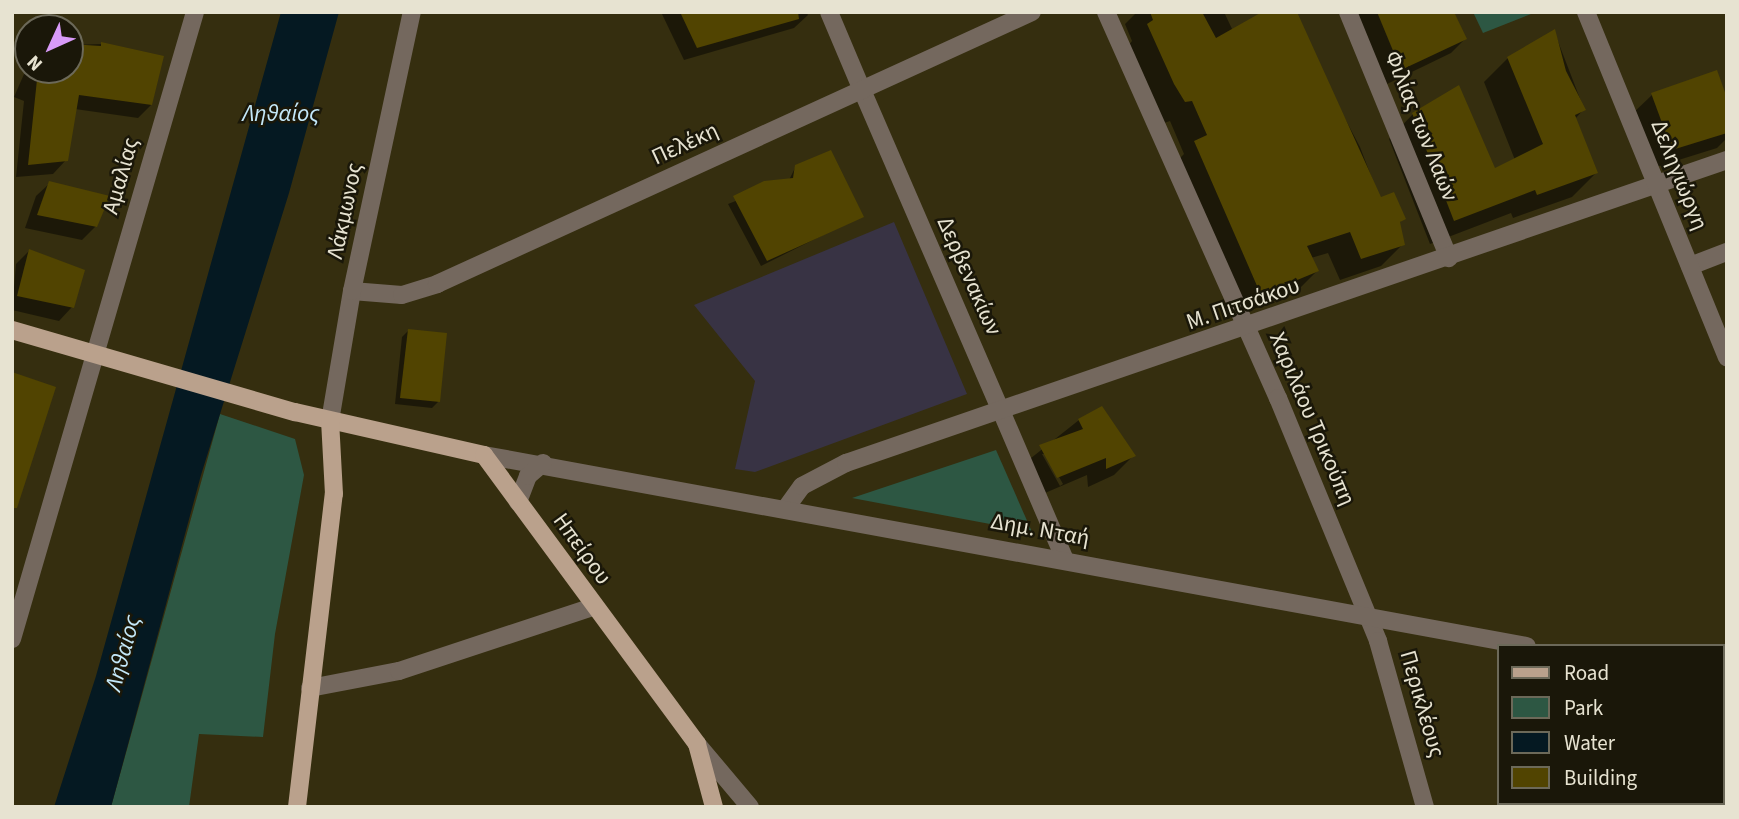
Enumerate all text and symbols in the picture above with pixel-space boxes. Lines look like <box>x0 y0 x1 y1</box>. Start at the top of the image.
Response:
north arrow <box>14 14 84 84</box>
street label: Φιλίας των Λαών <box>1378 47 1464 205</box>
text: N <box>21 49 49 77</box>
water label: Ληθαίος <box>243 100 319 128</box>
street label: Δεληγιώργη <box>1644 116 1714 234</box>
street label: Πελέκη <box>647 117 723 171</box>
street label: Αμαλίας <box>97 135 145 217</box>
street label: Λάκμωνος <box>321 160 369 262</box>
street label: Δερβενακίων <box>931 212 1007 340</box>
street label: Μ. Πιτσάκου <box>1183 272 1303 336</box>
street label: Χαριλάου Τρικούπη <box>1263 328 1361 510</box>
street label: Ηπείρου <box>547 508 617 590</box>
street label: Δημ. Νταή <box>988 508 1092 552</box>
water label: Ληθαίος <box>99 612 147 694</box>
legend <box>1498 644 1725 805</box>
street label: Περικλέους <box>1394 647 1450 761</box>
text: Road <box>1564 658 1609 688</box>
text: Park <box>1564 693 1603 723</box>
text: Water <box>1564 728 1615 758</box>
text: Building <box>1564 763 1637 793</box>

